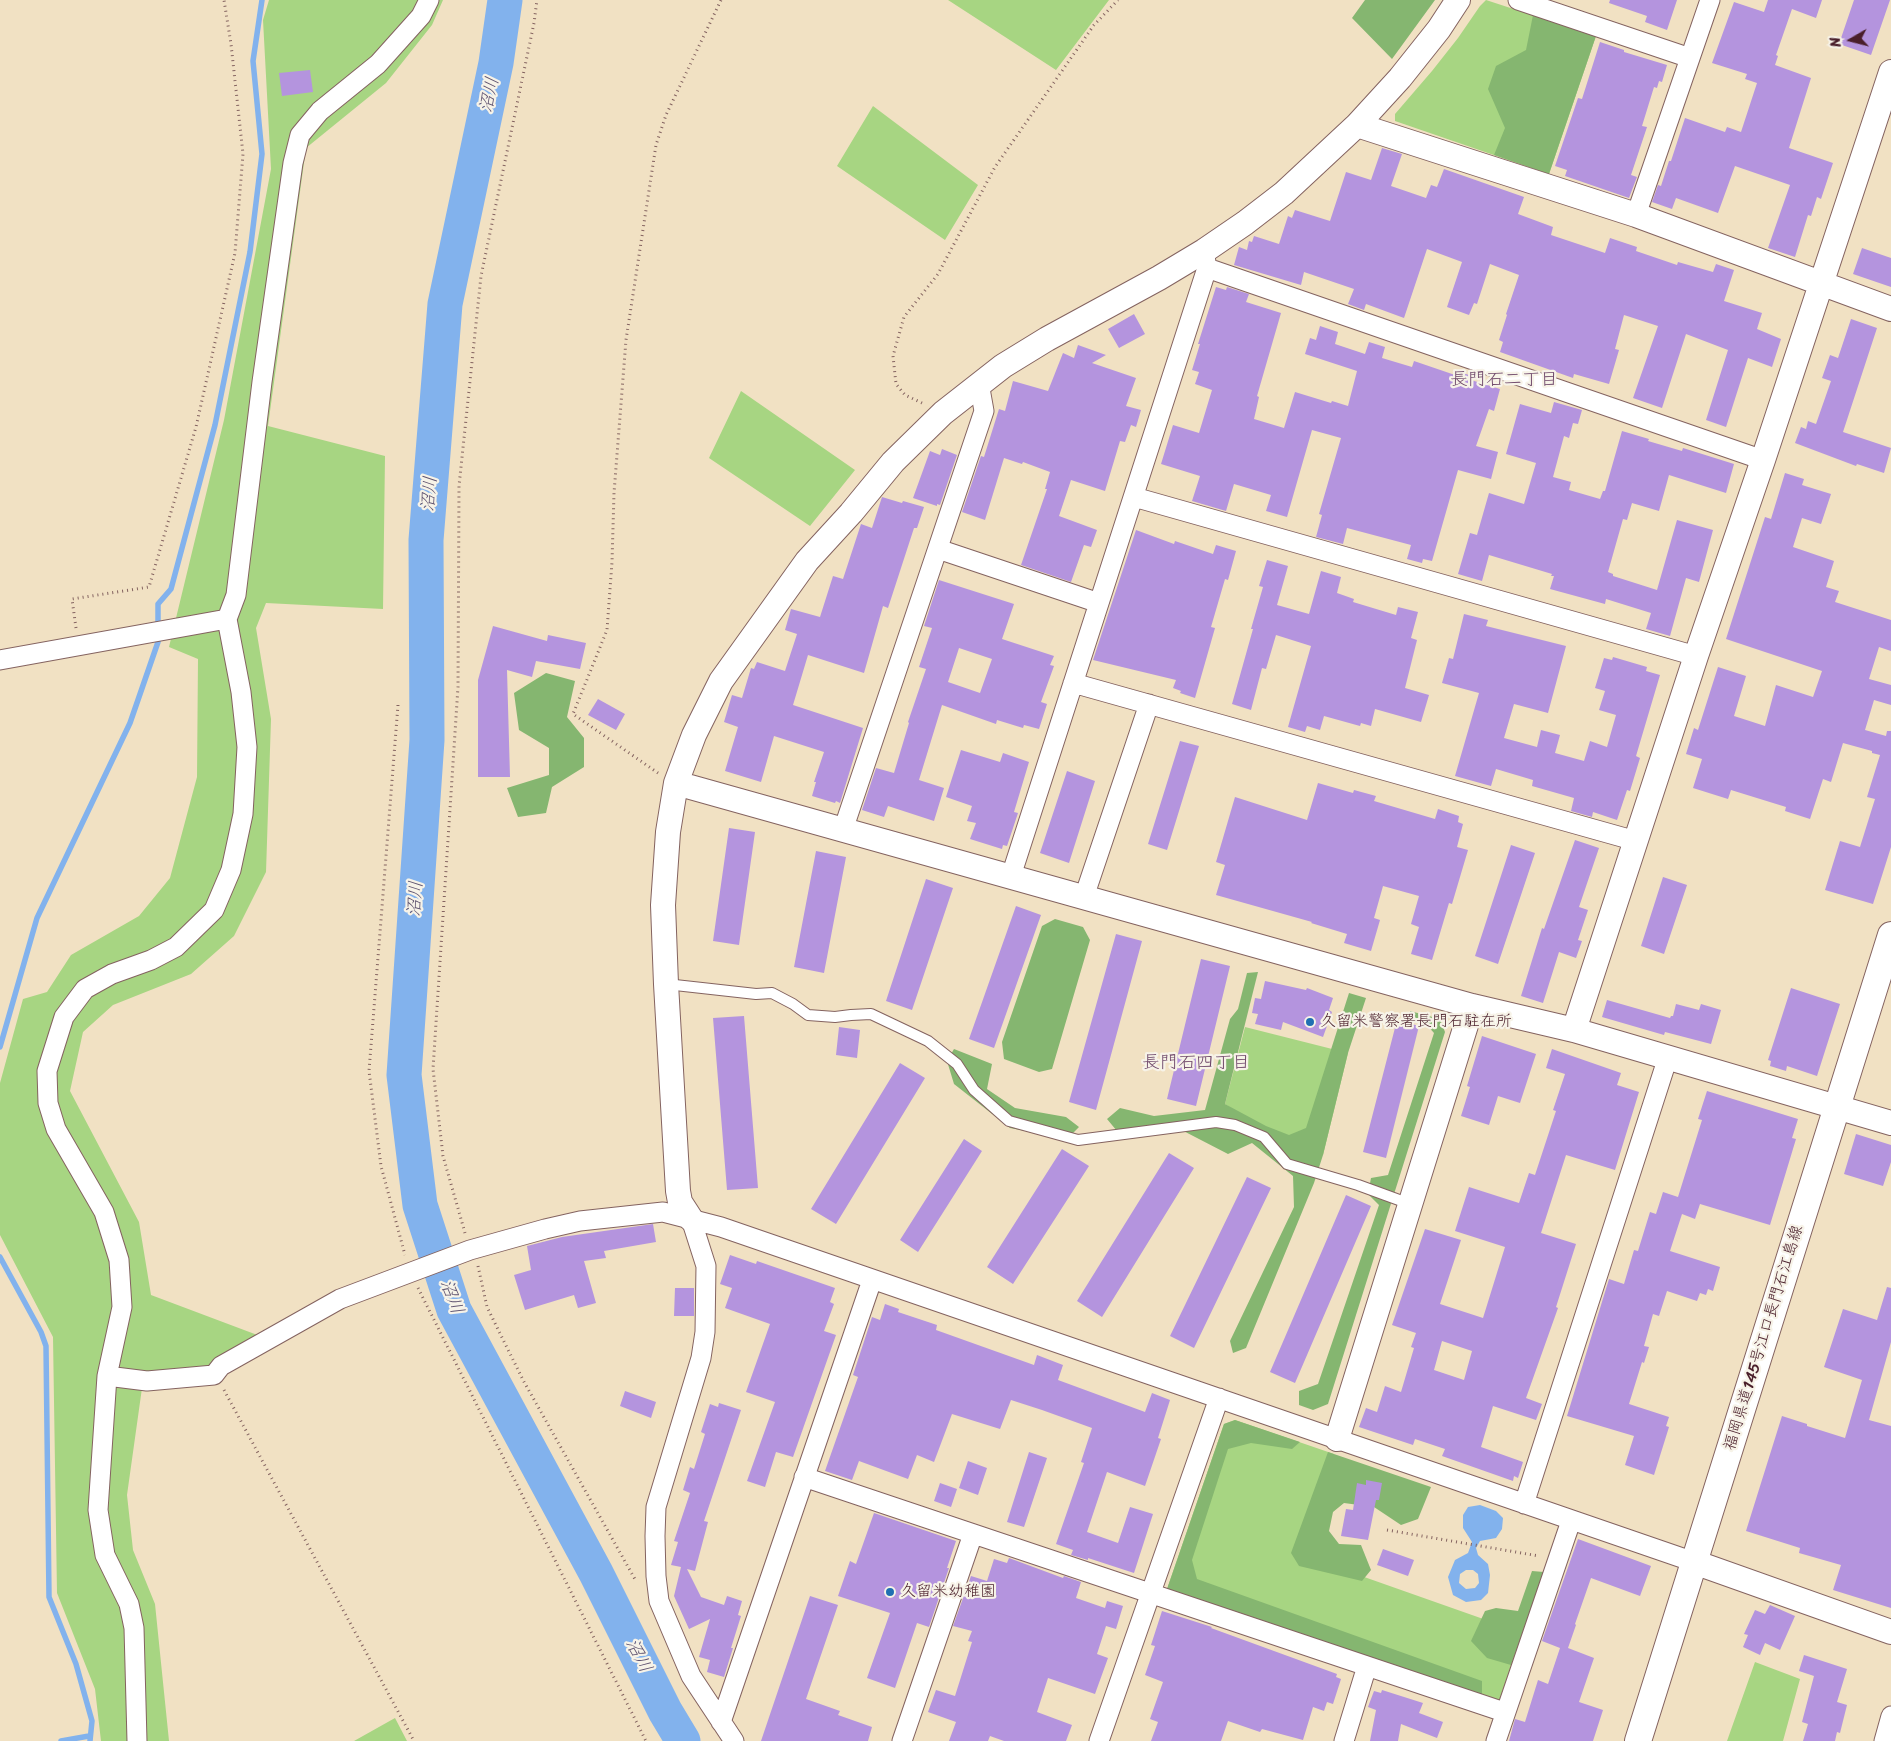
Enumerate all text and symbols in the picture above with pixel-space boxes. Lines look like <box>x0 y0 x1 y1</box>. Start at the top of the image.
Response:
north arrow <box>1826 15 1876 65</box>
text: N <box>1823 36 1849 49</box>
water label: 沼川 <box>476 75 504 115</box>
district label: 長門石二丁目 <box>1450 369 1558 391</box>
water label: 沼川 <box>418 475 442 513</box>
water label: 沼川 <box>404 880 428 918</box>
place label: 久留米警察署長門石駐在所 <box>1320 1012 1512 1032</box>
marker: 久留米警察署長門石駐在所 <box>1304 1016 1316 1028</box>
district label: 長門石四丁目 <box>1142 1052 1250 1074</box>
street label: 福岡県道145号江口長門石江島線 <box>1721 1223 1807 1453</box>
water label: 沼川 <box>434 1276 468 1318</box>
place label: 久留米幼稚園 <box>900 1582 996 1602</box>
marker: 久留米幼稚園 <box>884 1586 896 1598</box>
water label: 沼川 <box>620 1635 656 1677</box>

